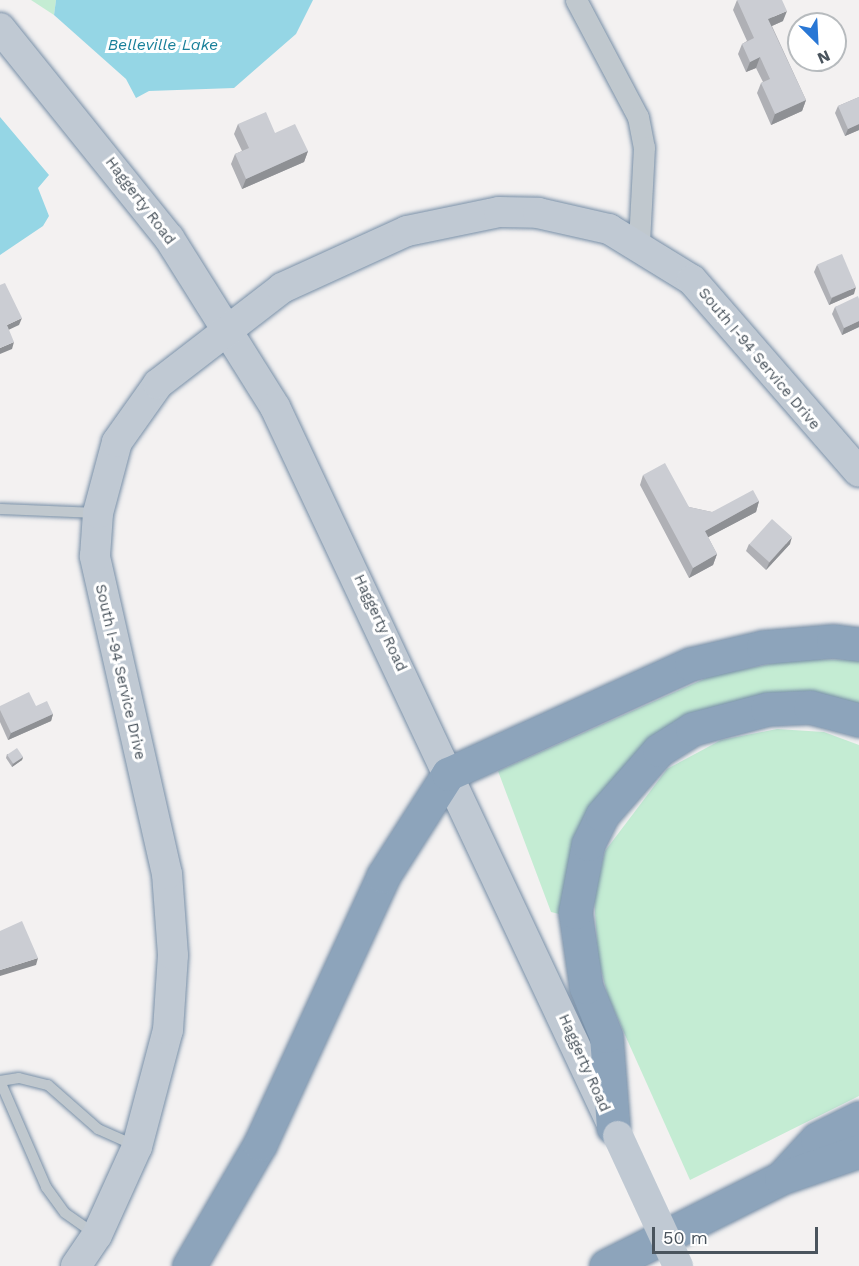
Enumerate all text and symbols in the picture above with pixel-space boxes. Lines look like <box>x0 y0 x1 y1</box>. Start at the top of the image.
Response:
north arrow <box>787 12 847 72</box>
water label: Belleville Lake <box>108 35 218 55</box>
text: N <box>814 46 833 68</box>
street label: Haggerty Road <box>101 153 179 249</box>
street label: South I-94 Service Drive <box>694 284 824 434</box>
street label: Haggerty Road <box>350 571 410 675</box>
street label: South I-94 Service Drive <box>91 582 149 762</box>
street label: Haggerty Road <box>554 1011 614 1115</box>
scale bar <box>655 1215 822 1253</box>
text: 50 m <box>663 1227 708 1248</box>

